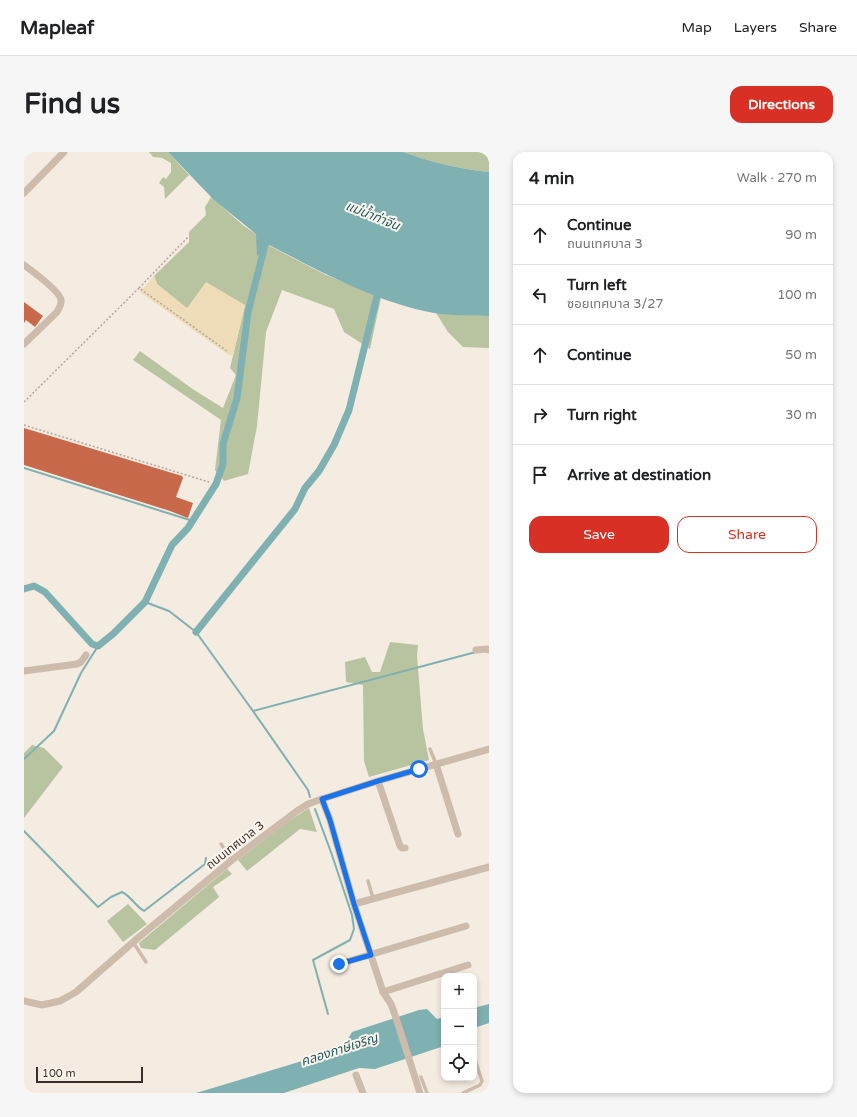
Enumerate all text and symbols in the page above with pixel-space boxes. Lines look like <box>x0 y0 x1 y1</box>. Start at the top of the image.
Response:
text: Mapleaf <box>20 17 94 39</box>
text: Map <box>682 19 712 36</box>
text: Layers <box>734 19 777 36</box>
text: Share <box>799 19 837 36</box>
button: Directions <box>730 86 833 123</box>
text: Find us <box>24 87 120 121</box>
text: 4 min <box>529 168 574 189</box>
text: Walk · 270 m <box>737 170 817 186</box>
water label: แม่น้ำท่าจีน <box>343 196 404 234</box>
text: Continue <box>567 216 631 234</box>
icon: ahead <box>529 224 551 246</box>
text: 90 m <box>785 227 817 243</box>
text: ถนนเทศบาล 3 <box>567 236 643 252</box>
text: Turn left <box>567 276 627 294</box>
icon: left <box>529 284 551 306</box>
text: 100 m <box>777 287 817 303</box>
text: ซอยเทศบาล 3/27 <box>567 296 664 312</box>
icon: ahead <box>529 344 551 366</box>
text: Continue <box>567 346 631 364</box>
text: 50 m <box>785 347 817 363</box>
icon: right <box>529 404 551 426</box>
text: Turn right <box>567 406 637 424</box>
text: 30 m <box>785 407 817 423</box>
icon: arrive <box>529 464 551 486</box>
text: Arrive at destination <box>567 466 711 484</box>
button: Save <box>529 516 669 553</box>
button: Share <box>677 516 817 553</box>
route start <box>410 760 428 778</box>
street label: ถนนเทศบาล 3 <box>203 818 267 872</box>
route end <box>330 955 348 973</box>
map controls <box>441 973 477 1081</box>
button: + <box>441 973 477 1009</box>
button: − <box>441 1009 477 1045</box>
water label: คลองภาษีเจริญ <box>299 1030 381 1070</box>
button: locate <box>441 1045 477 1081</box>
scale bar <box>36 1065 143 1084</box>
text: 100 m <box>42 1067 76 1080</box>

